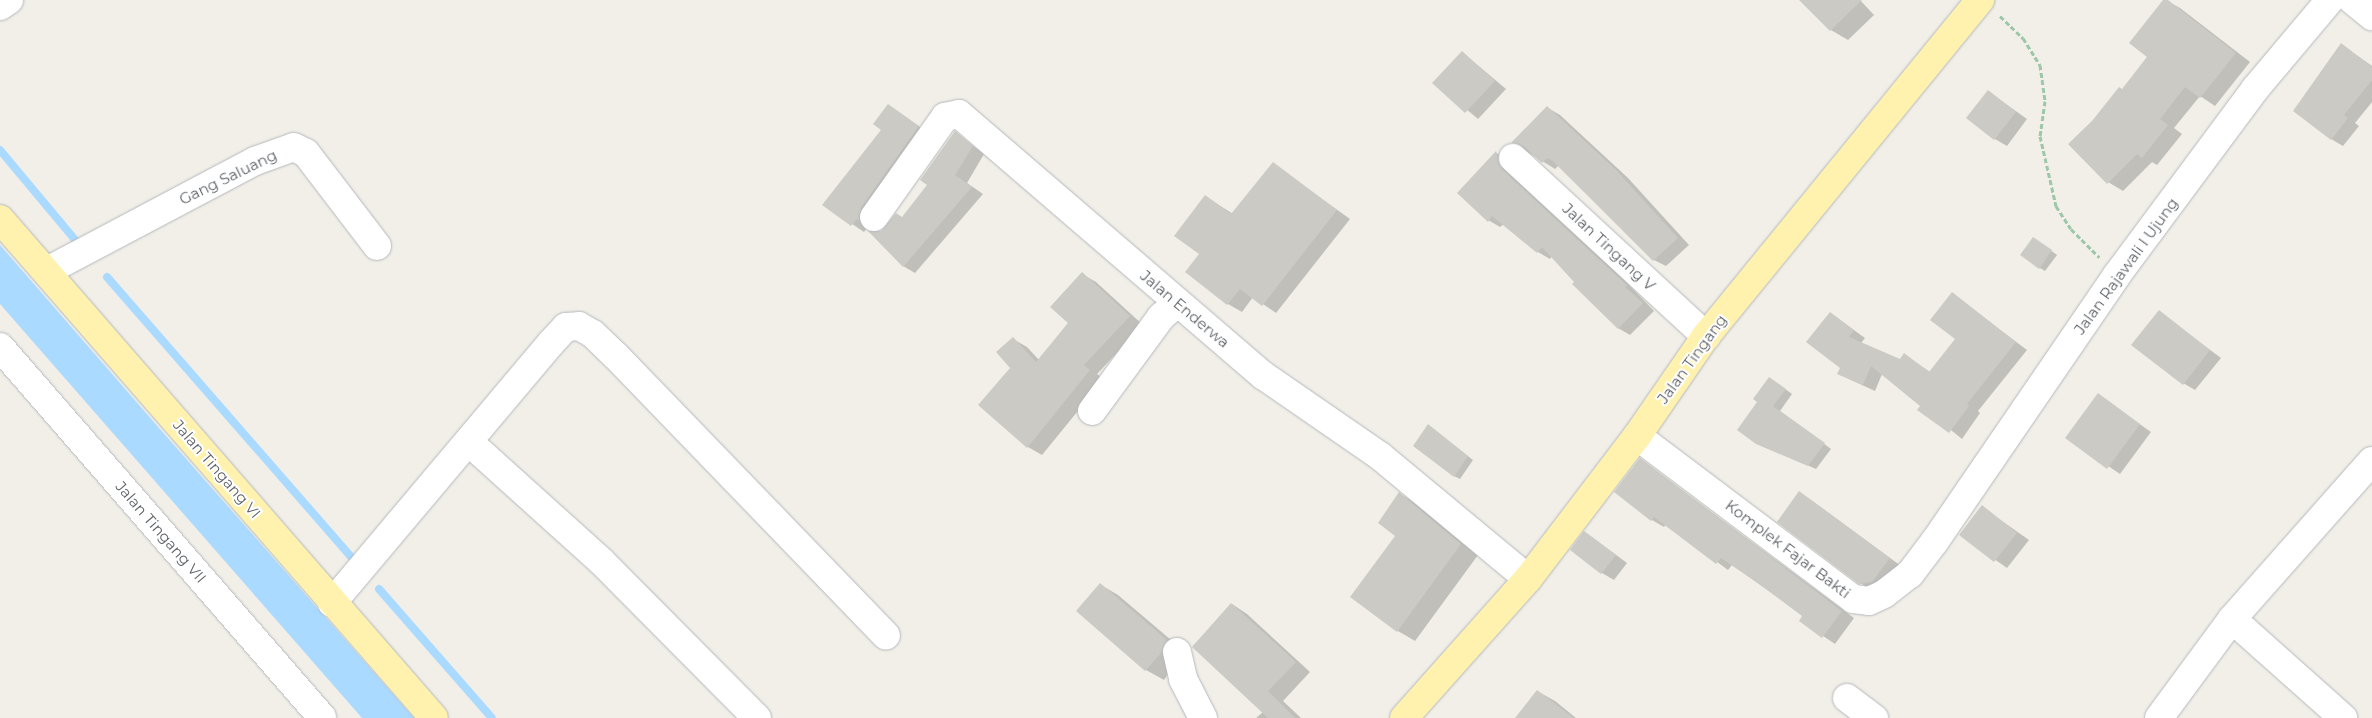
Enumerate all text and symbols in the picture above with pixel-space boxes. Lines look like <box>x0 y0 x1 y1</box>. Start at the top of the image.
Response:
street label: Gang Saluang <box>176 146 280 208</box>
street label: Jalan Rajawali I Ujung <box>2070 194 2182 338</box>
street label: Jalan Tingang V <box>1559 199 1659 295</box>
street label: Jalan Enderwa <box>1137 267 1233 351</box>
street label: Jalan Tingang <box>1654 311 1730 407</box>
street label: Jalan Tingang VI <box>169 416 265 522</box>
street label: Jalan Tingang VII <box>112 477 210 587</box>
street label: Komplek Fajar Bakti <box>1722 496 1854 602</box>

